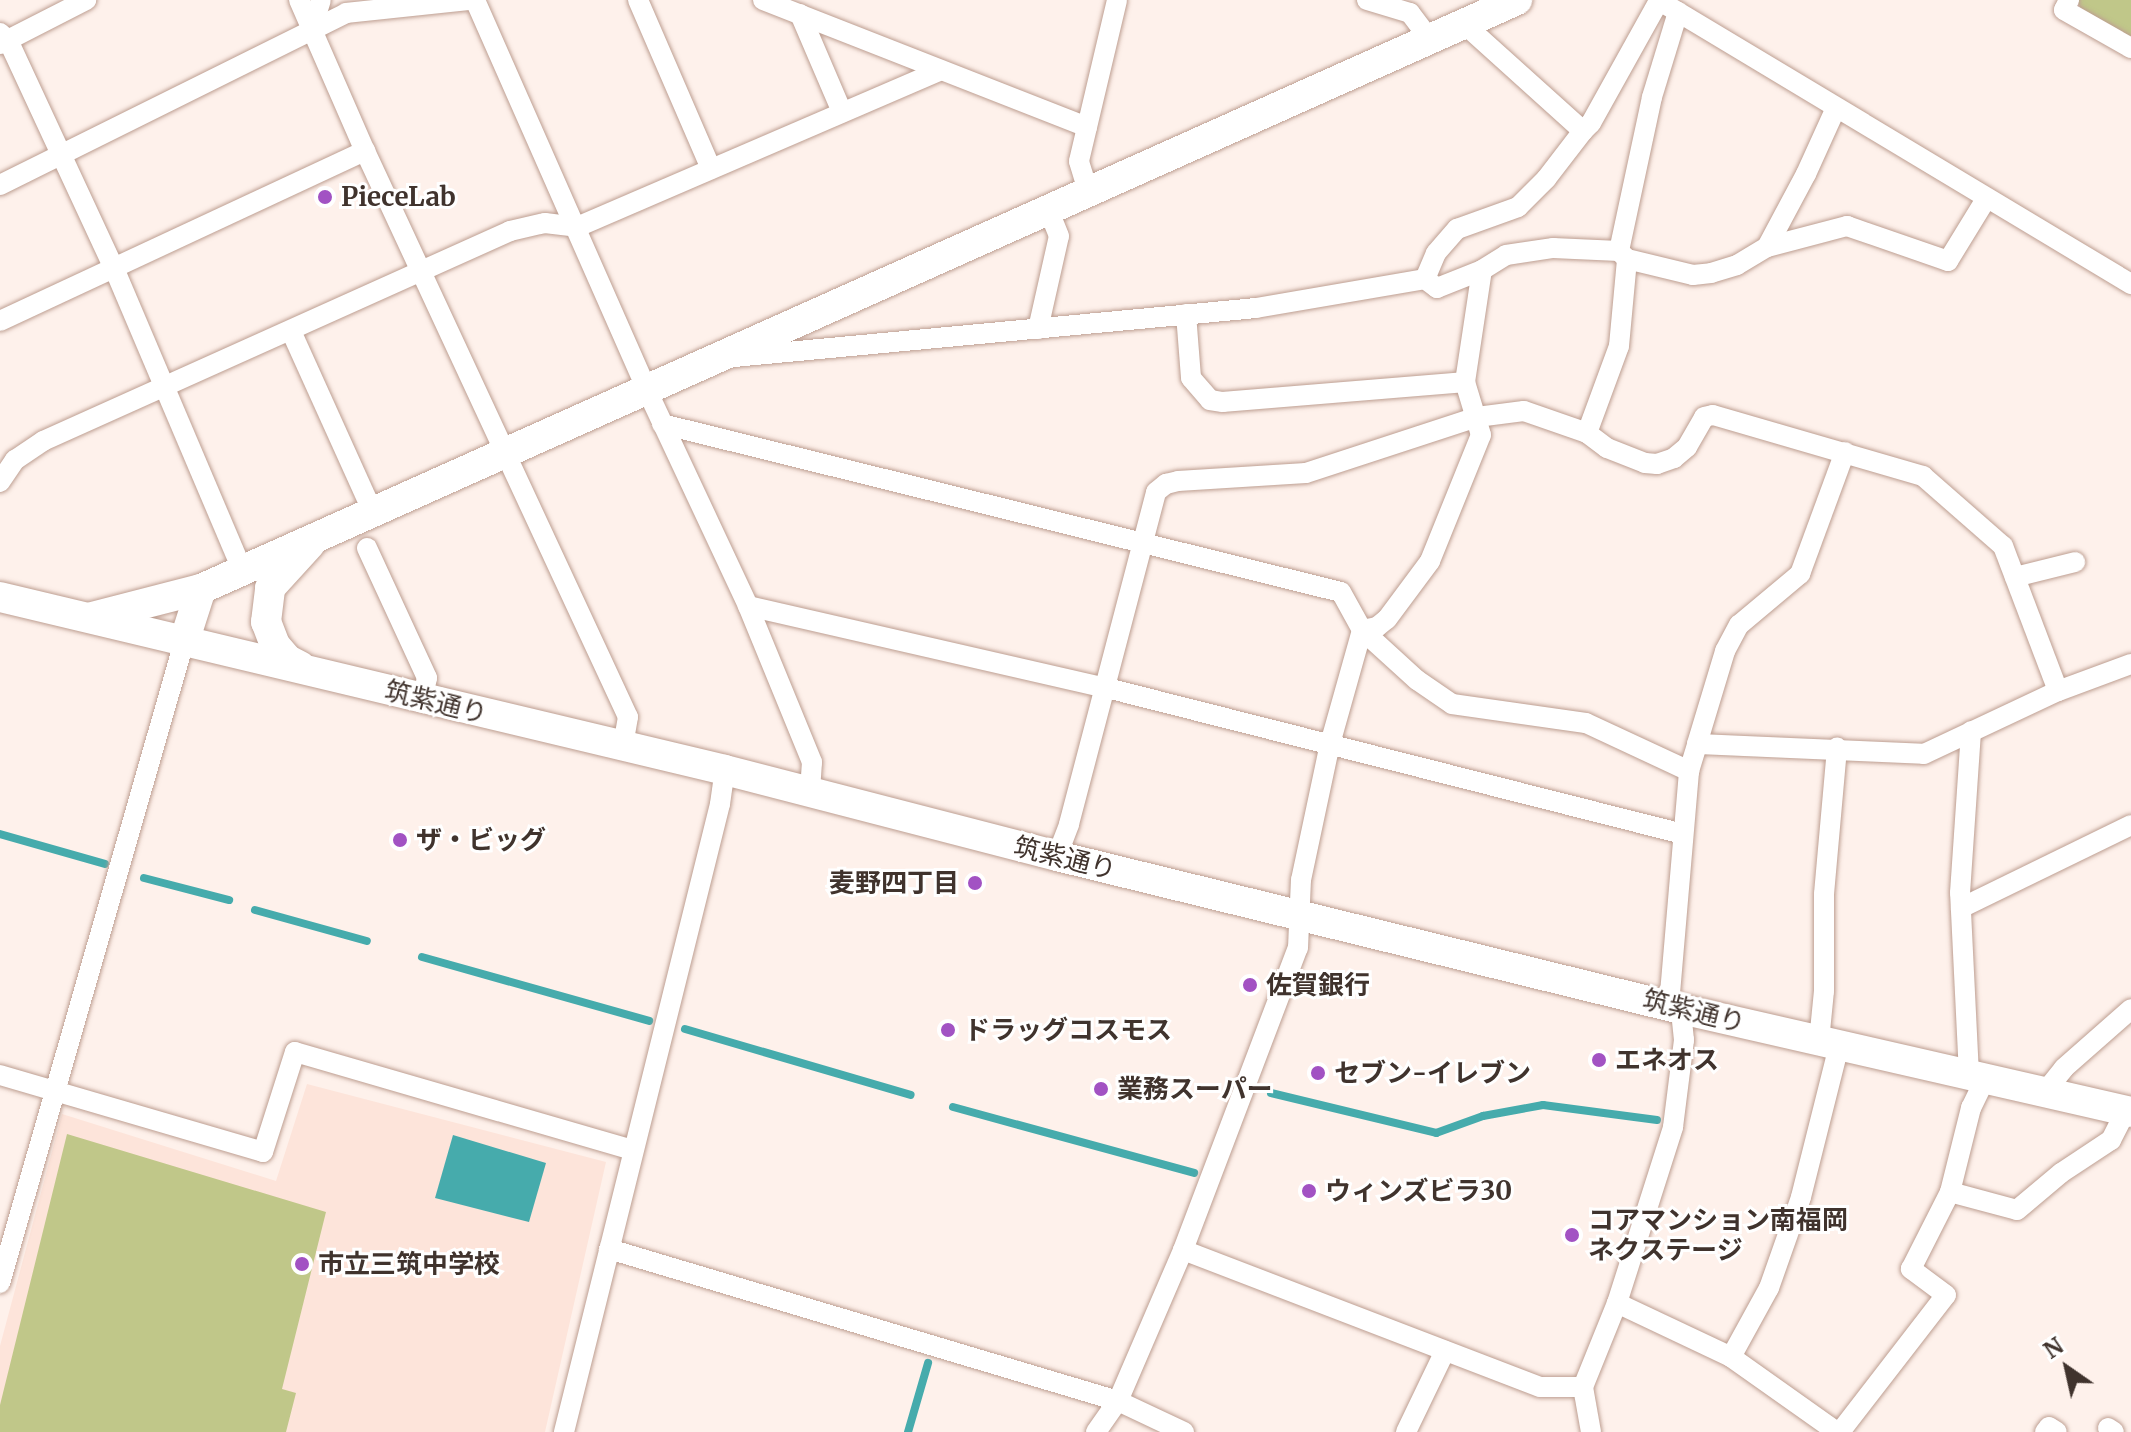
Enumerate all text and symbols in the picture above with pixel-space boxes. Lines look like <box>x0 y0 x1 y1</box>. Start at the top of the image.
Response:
place label: PieceLab <box>341 181 456 213</box>
marker: PieceLab <box>316 188 334 206</box>
street label: 筑紫通り <box>382 674 490 730</box>
place label: ザ・ビッグ <box>416 824 546 856</box>
street label: 筑紫通り <box>1011 830 1119 886</box>
marker: ザ・ビッグ <box>391 831 409 849</box>
place label: 麦野四丁目 <box>829 867 959 899</box>
marker: 麦野四丁目 <box>966 874 984 892</box>
place label: 佐賀銀行 <box>1266 969 1370 1001</box>
marker: 佐賀銀行 <box>1241 976 1259 994</box>
street label: 筑紫通り <box>1640 983 1748 1039</box>
place label: ドラッグコスモス <box>964 1014 1172 1046</box>
marker: ドラッグコスモス <box>939 1021 957 1039</box>
place label: エネオス <box>1615 1044 1719 1076</box>
marker: エネオス <box>1590 1051 1608 1069</box>
place label: セブン-イレブン <box>1334 1057 1531 1089</box>
marker: セブン-イレブン <box>1309 1064 1327 1082</box>
place label: 業務スーパー <box>1117 1073 1273 1105</box>
marker: 業務スーパー <box>1092 1080 1110 1098</box>
place label: ウィンズビラ30 <box>1325 1175 1513 1207</box>
marker: ウィンズビラ30 <box>1300 1182 1318 1200</box>
place label: コアマンション南福岡 ネクステージ <box>1588 1204 1848 1266</box>
marker: コアマンション南福岡 ネクステージ <box>1563 1226 1581 1244</box>
place label: 市立三筑中学校 <box>318 1248 500 1280</box>
marker: 市立三筑中学校 <box>293 1255 311 1273</box>
north arrow <box>2027 1328 2107 1408</box>
text: N <box>2039 1332 2069 1365</box>

